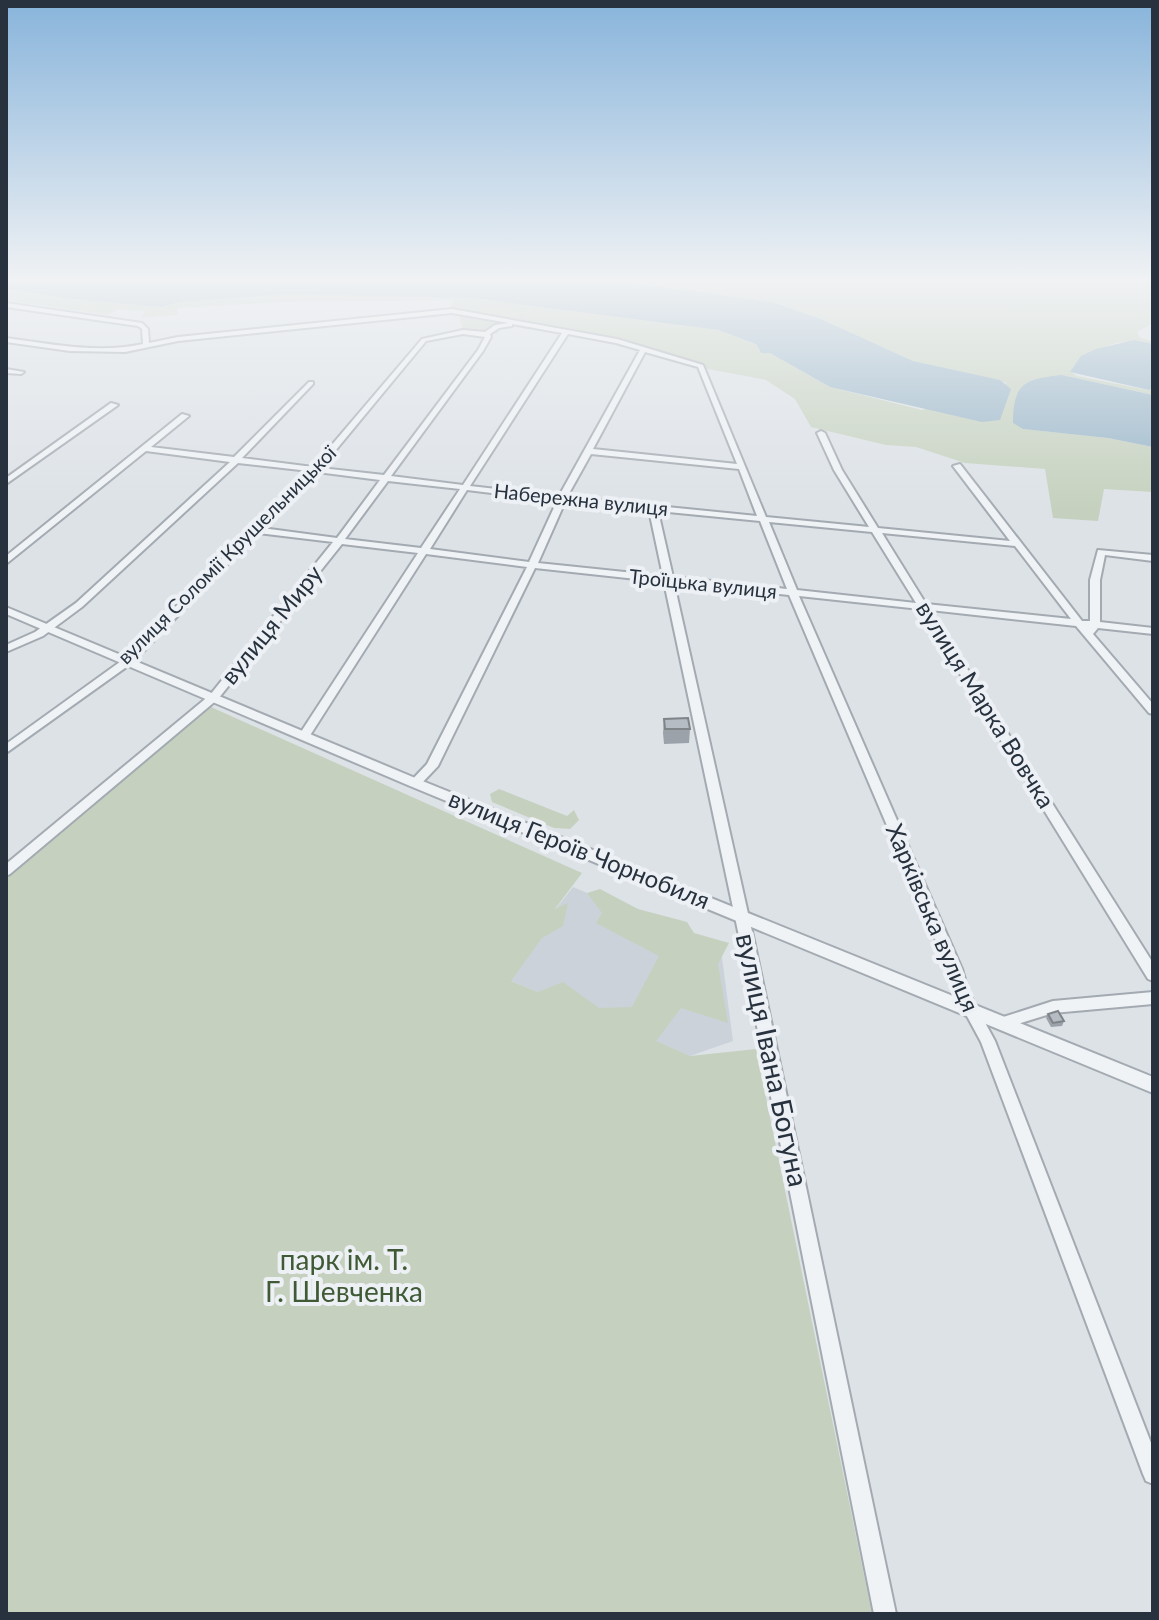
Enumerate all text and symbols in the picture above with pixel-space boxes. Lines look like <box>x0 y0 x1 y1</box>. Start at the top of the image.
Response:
street label: вулиця Соломії Крушельницької <box>112 439 341 668</box>
street label: Набережна вулиця <box>493 478 669 520</box>
street label: вулиця Миру <box>214 558 328 689</box>
street label: Троїцька вулиця <box>628 563 778 603</box>
street label: вулиця Марка Вовчка <box>911 595 1062 813</box>
street label: вулиця Героїв Чорнобиля <box>445 783 714 914</box>
street label: Харківська вулиця <box>881 819 986 1016</box>
street label: вулиця Івана Богуна <box>730 930 816 1190</box>
park label: парк ім. Т. Г. Шевченка <box>265 1242 423 1308</box>

